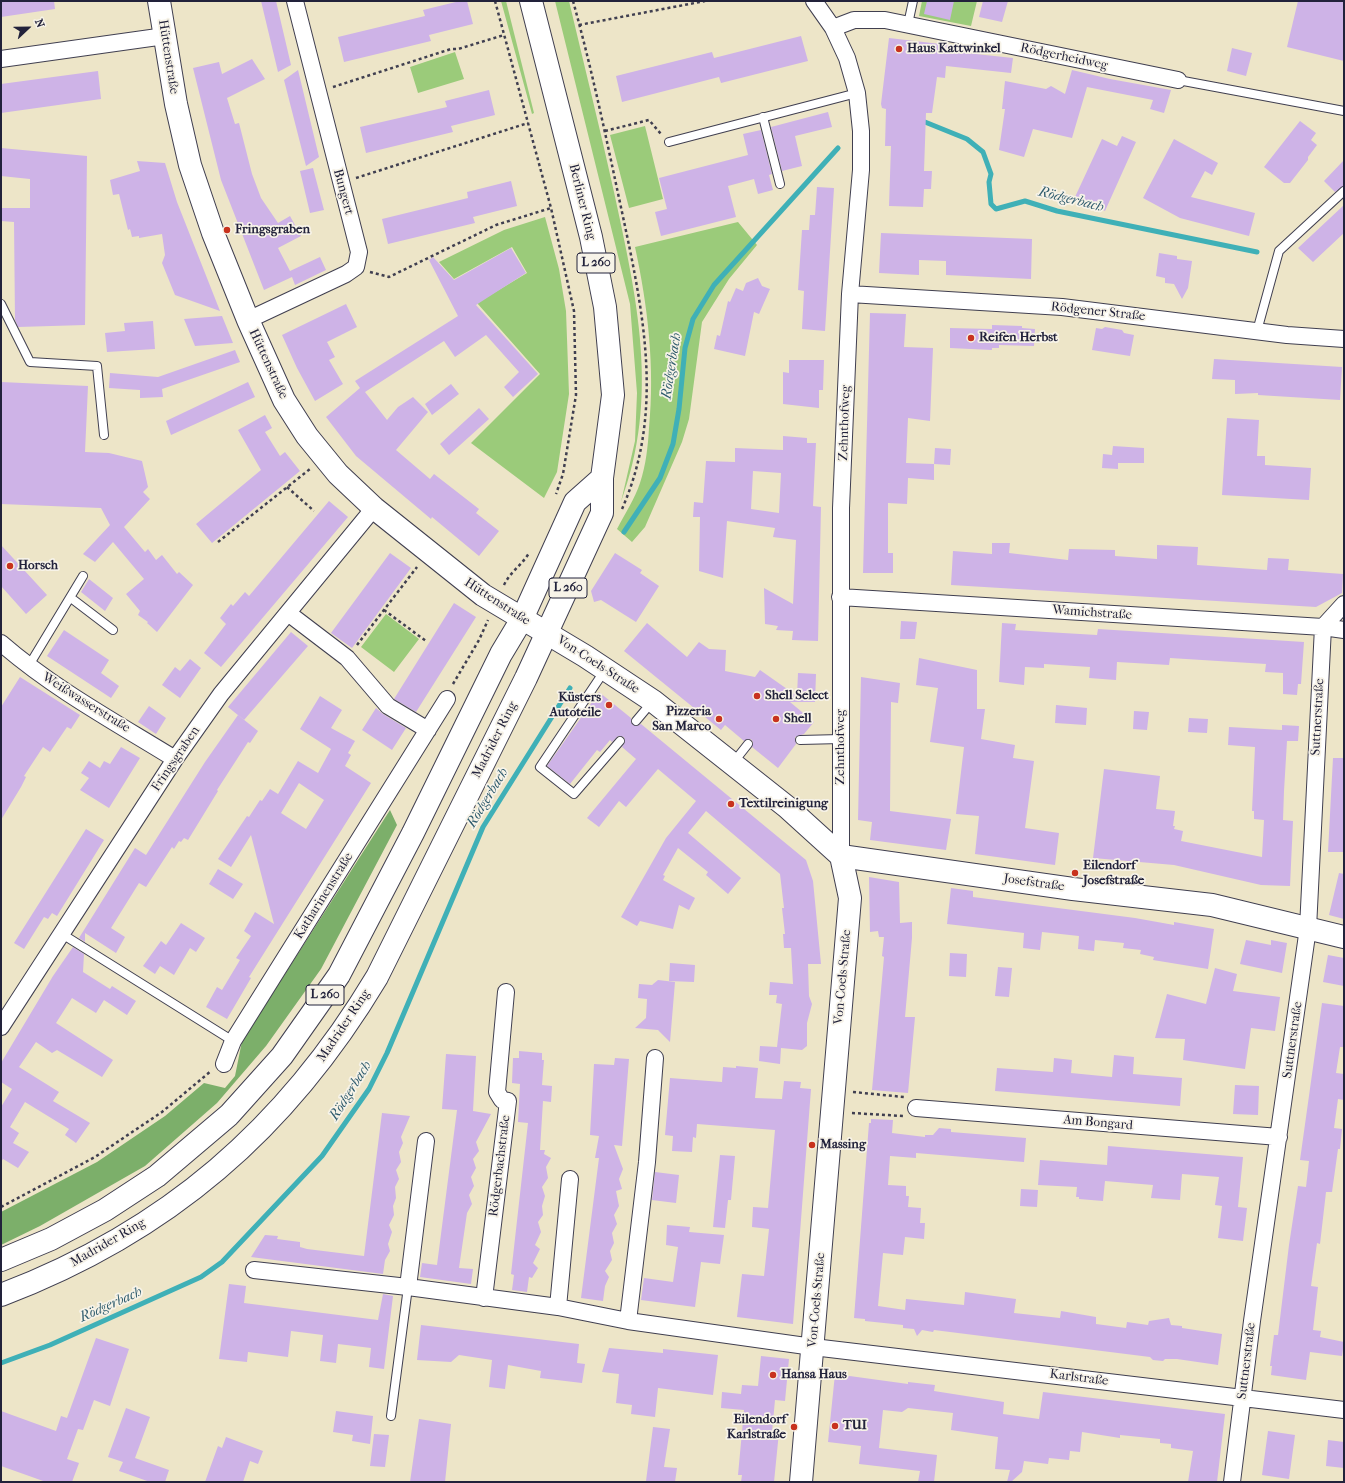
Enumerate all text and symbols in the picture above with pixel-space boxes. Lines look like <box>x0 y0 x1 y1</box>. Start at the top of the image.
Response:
north arrow <box>8 8 48 48</box>
text: N <box>32 17 47 30</box>
street label: Hüttenstraße <box>154 19 182 95</box>
street label: Rödgerheidweg <box>1019 40 1109 74</box>
place label: Haus Kattwinkel <box>907 41 1001 57</box>
marker: Haus Kattwinkel <box>894 44 904 54</box>
street label: Berliner Ring <box>565 162 599 242</box>
street label: Bungert <box>329 167 357 217</box>
water label: Rödgerbach <box>1037 184 1105 216</box>
place label: Fringsgraben <box>235 222 310 238</box>
marker: Fringsgraben <box>222 225 232 235</box>
road number: L 260 <box>577 253 615 273</box>
street label: Rödgener Straße <box>1050 299 1146 325</box>
street label: Hüttenstraße <box>245 327 291 401</box>
place label: Reifen Herbst <box>979 330 1058 346</box>
water label: Rödgerbach <box>659 332 685 400</box>
marker: Reifen Herbst <box>966 333 976 343</box>
street label: Zehnthofweg <box>836 385 854 461</box>
place label: Horsch <box>18 558 58 574</box>
marker: Horsch <box>5 561 15 571</box>
street label: Hüttenstraße <box>461 575 533 629</box>
road number: L 260 <box>549 578 587 598</box>
street label: Wamichstraße <box>1052 602 1132 624</box>
street label: Von-Coels-Straße <box>554 633 642 697</box>
street label: Weißwasserstraße <box>39 670 133 736</box>
street label: Suttnerstraße <box>1308 678 1328 756</box>
place label: Shell Select <box>765 688 829 704</box>
place label: Küsters Autoteile <box>549 690 601 721</box>
marker: Shell Select <box>752 691 762 701</box>
street label: Madrider Ring <box>469 699 521 781</box>
marker: Küsters Autoteile <box>604 700 614 710</box>
place label: Pizzeria San Marco <box>652 704 711 735</box>
street label: Zehnthofweg <box>833 709 849 785</box>
place label: Shell <box>784 711 812 727</box>
marker: Pizzeria San Marco <box>714 714 724 724</box>
marker: Shell <box>771 714 781 724</box>
street label: Fringsgraben <box>149 724 203 794</box>
water label: Rödgerbach <box>464 765 512 831</box>
place label: Textilreinigung <box>739 796 828 812</box>
marker: Textilreinigung <box>726 799 736 809</box>
street label: Katharinenstraße <box>291 850 357 942</box>
place label: Eilendorf Josefstraße <box>1083 858 1144 889</box>
marker: Eilendorf Josefstraße <box>1070 868 1080 878</box>
street label: Josefstraße <box>1003 871 1065 895</box>
street label: Von-Coels-Straße <box>831 929 855 1025</box>
road number: L 260 <box>306 985 344 1005</box>
street label: Madrider Ring <box>314 987 374 1065</box>
street label: Suttnerstraße <box>1280 1001 1306 1079</box>
water label: Rödgerbach <box>326 1058 376 1124</box>
street label: Am Bongard <box>1062 1112 1134 1134</box>
street label: Rödgerbachstraße <box>486 1114 514 1218</box>
place label: Massing <box>820 1137 866 1153</box>
marker: Massing <box>807 1140 817 1150</box>
street label: Madrider Ring <box>68 1215 148 1271</box>
street label: Von-Coels-Straße <box>805 1252 829 1348</box>
water label: Rödgerbach <box>77 1284 145 1326</box>
street label: Suttnerstraße <box>1235 1322 1259 1400</box>
place label: Hansa Haus <box>781 1367 847 1383</box>
street label: Karlstraße <box>1049 1367 1109 1389</box>
marker: Hansa Haus <box>768 1370 778 1380</box>
place label: Eilendorf Karlstraße <box>727 1412 786 1443</box>
place label: TUI <box>843 1418 867 1434</box>
marker: TUI <box>830 1421 840 1431</box>
marker: Eilendorf Karlstraße <box>789 1422 799 1432</box>

